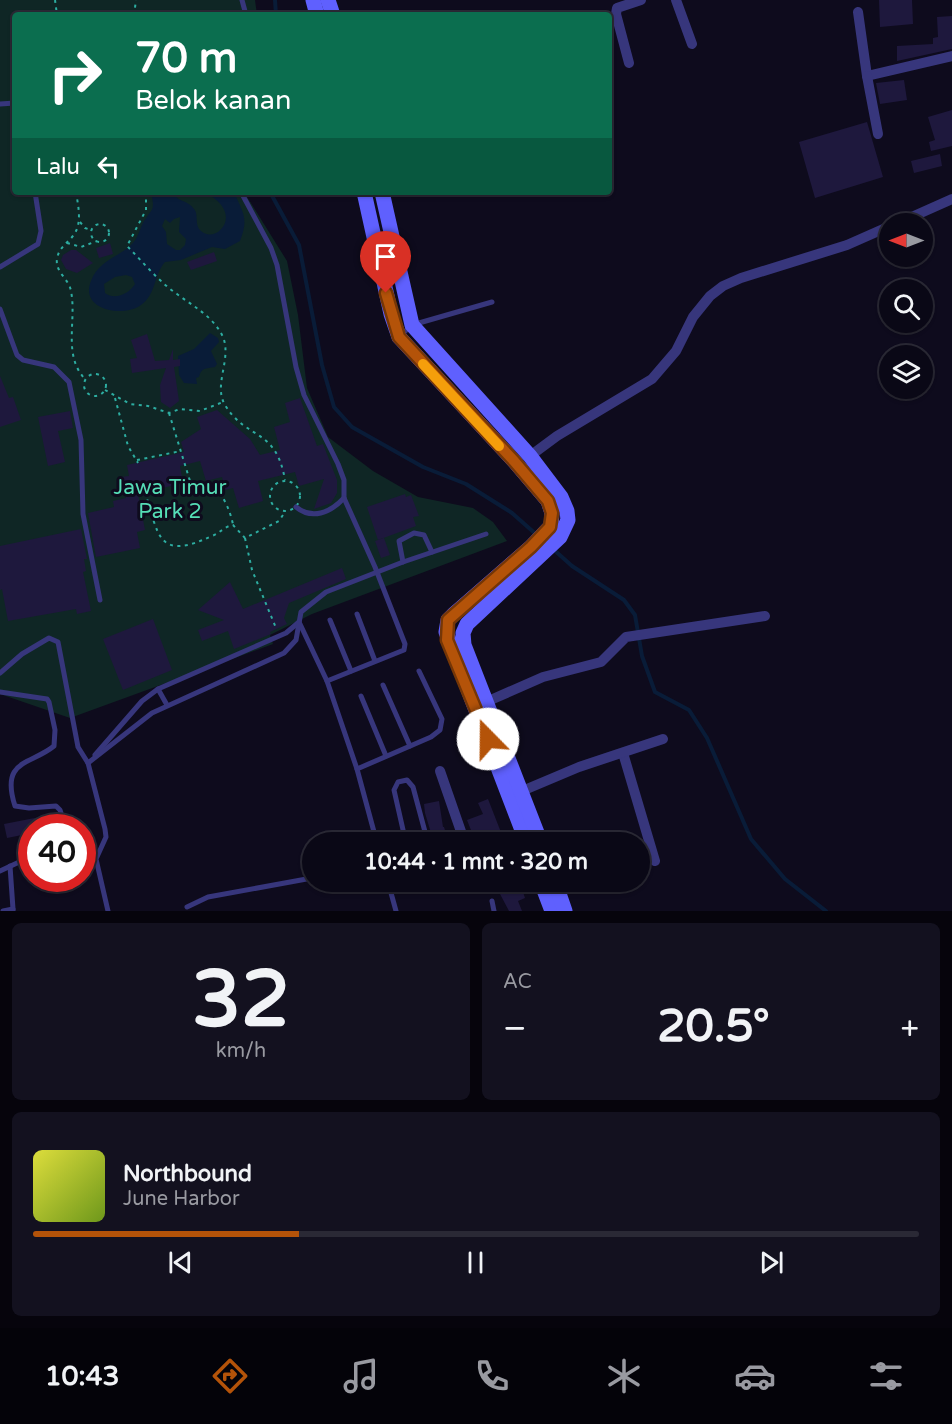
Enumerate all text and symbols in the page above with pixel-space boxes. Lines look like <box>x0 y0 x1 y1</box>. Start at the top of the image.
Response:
text: 70 m <box>135 33 237 84</box>
icon: right <box>36 36 114 114</box>
text: Belok kanan <box>135 84 291 117</box>
icon: left <box>92 150 125 183</box>
text: Lalu <box>36 154 80 180</box>
north arrow <box>879 213 933 267</box>
map controls <box>879 213 933 399</box>
pin <box>360 231 411 293</box>
icon: arrive <box>369 240 402 273</box>
button: search <box>879 279 933 333</box>
button: layers <box>879 345 933 399</box>
park label: Jawa Timur Park 2 <box>113 475 227 524</box>
position arrow <box>456 707 520 771</box>
speed limit sign: 40 <box>18 814 96 892</box>
text: 10:44 · 1 mnt · 320 m <box>364 849 588 875</box>
text: 32 <box>192 953 290 1047</box>
text: AC <box>503 970 532 994</box>
text: 20.5° <box>657 1000 770 1054</box>
text: − <box>503 1009 527 1048</box>
text: + <box>900 1009 919 1048</box>
text: km/h <box>216 1039 266 1063</box>
text: Northbound <box>123 1161 252 1187</box>
text: June Harbor <box>123 1187 240 1211</box>
icon: previous <box>164 1246 197 1279</box>
icon: pause <box>459 1246 492 1279</box>
icon: next <box>755 1246 788 1279</box>
icon: directions <box>209 1355 251 1397</box>
icon: music <box>340 1355 382 1397</box>
icon: phone <box>471 1355 513 1397</box>
icon: climate <box>603 1355 645 1397</box>
icon: car <box>734 1355 776 1397</box>
icon: filters <box>865 1355 907 1397</box>
text: 10:43 <box>45 1360 120 1393</box>

